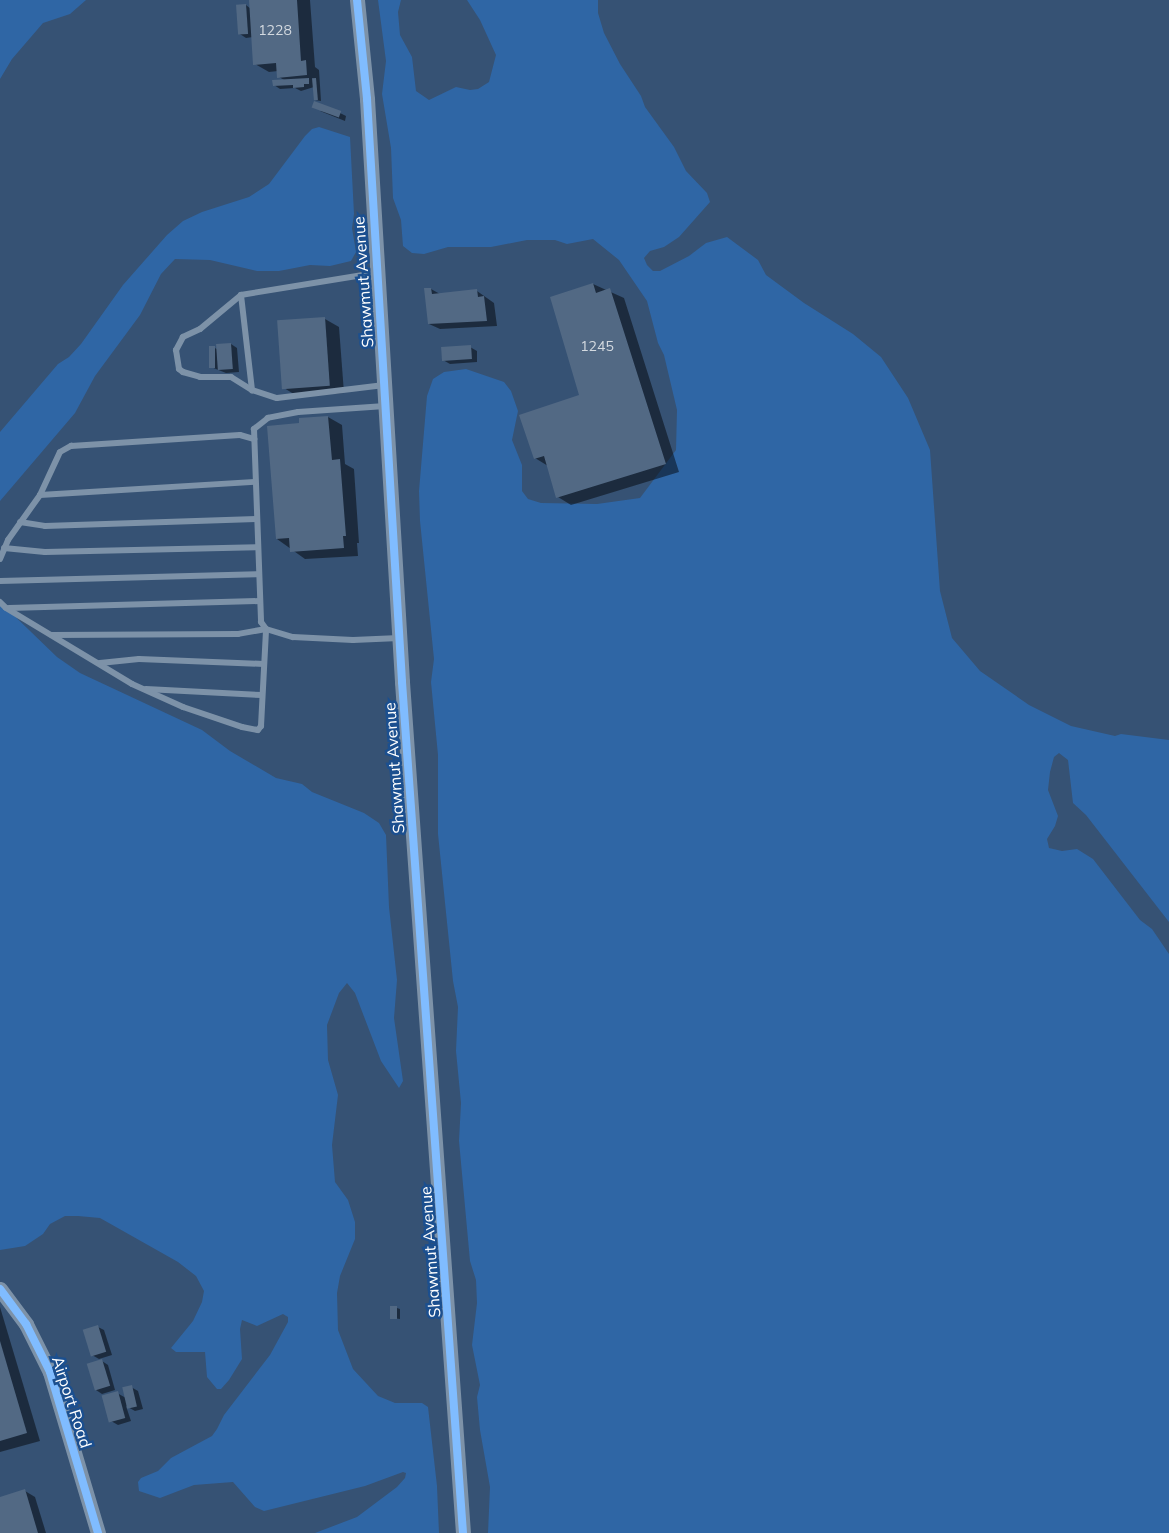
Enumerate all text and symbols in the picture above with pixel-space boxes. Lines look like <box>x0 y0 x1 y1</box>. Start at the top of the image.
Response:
house number: 1228 <box>258 22 292 38</box>
street label: Shawmut Avenue <box>349 216 377 348</box>
house number: 1245 <box>580 338 614 354</box>
street label: Shawmut Avenue <box>380 702 408 834</box>
street label: Shawmut Avenue <box>416 1186 444 1318</box>
street label: Airport Road <box>48 1354 96 1450</box>

